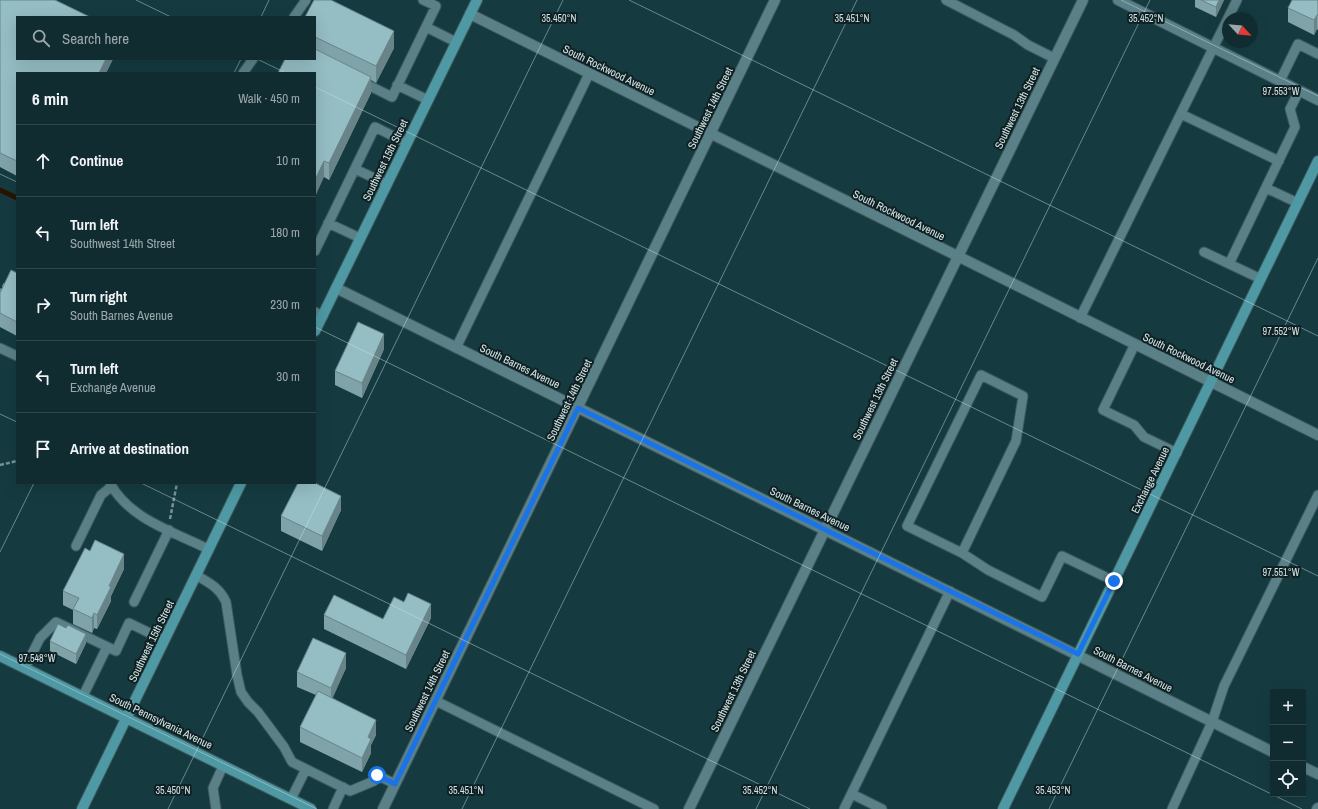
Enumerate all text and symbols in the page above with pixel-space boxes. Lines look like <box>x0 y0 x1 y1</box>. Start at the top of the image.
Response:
text: 35.450°N <box>542 12 577 25</box>
text: 35.451°N <box>835 12 870 25</box>
text: 35.452°N <box>1129 12 1164 25</box>
north arrow <box>1222 12 1258 48</box>
search box <box>16 16 316 60</box>
icon: search <box>30 27 52 49</box>
text: Search here <box>62 28 129 49</box>
street label: South Rockwood Avenue <box>561 42 657 98</box>
street label: Southwest 14th Street <box>684 65 736 151</box>
street label: Southwest 13th Street <box>991 65 1043 151</box>
text: 97.553°W <box>1263 85 1300 98</box>
text: 6 min <box>32 87 68 110</box>
text: Walk · 450 m <box>238 90 300 107</box>
street label: Southwest 15th Street <box>359 117 411 203</box>
icon: ahead <box>32 150 54 172</box>
text: Continue <box>70 150 123 171</box>
text: 10 m <box>276 152 300 169</box>
street label: South Rockwood Avenue <box>851 187 947 243</box>
text: Turn left <box>70 214 118 235</box>
icon: left <box>32 222 54 244</box>
text: 180 m <box>270 224 300 241</box>
text: Southwest 14th Street <box>70 235 175 252</box>
text: Turn right <box>70 286 127 307</box>
icon: right <box>32 294 54 316</box>
text: 230 m <box>270 296 300 313</box>
text: South Barnes Avenue <box>70 307 173 324</box>
text: 97.552°W <box>1263 325 1300 338</box>
street label: South Rockwood Avenue <box>1141 330 1237 386</box>
street label: South Barnes Avenue <box>478 341 562 391</box>
street label: Southwest 13th Street <box>849 356 901 442</box>
street label: Southwest 14th Street <box>543 357 595 443</box>
text: Turn left <box>70 358 118 379</box>
icon: left <box>32 366 54 388</box>
text: 30 m <box>276 368 300 385</box>
text: Exchange Avenue <box>70 379 156 396</box>
icon: arrive <box>32 438 54 460</box>
text: Arrive at destination <box>70 438 189 459</box>
street label: Exchange Avenue <box>1128 444 1172 516</box>
street label: South Barnes Avenue <box>768 484 852 534</box>
text: 97.551°W <box>1263 566 1300 579</box>
route end <box>1105 572 1123 590</box>
street label: Southwest 15th Street <box>125 598 177 684</box>
street label: South Barnes Avenue <box>1091 643 1175 695</box>
street label: Southwest 14th Street <box>401 648 453 734</box>
street label: Southwest 13th Street <box>707 648 759 734</box>
text: 97.548°W <box>19 652 56 665</box>
map controls <box>1270 689 1306 797</box>
button: + <box>1270 689 1306 725</box>
street label: South Pennsylvania Avenue <box>107 690 215 752</box>
button: − <box>1270 725 1306 761</box>
button: locate <box>1270 761 1306 797</box>
route start <box>368 766 386 784</box>
text: 35.450°N <box>156 784 191 797</box>
text: 35.451°N <box>449 784 484 797</box>
text: 35.452°N <box>743 784 778 797</box>
text: 35.453°N <box>1036 784 1071 797</box>

